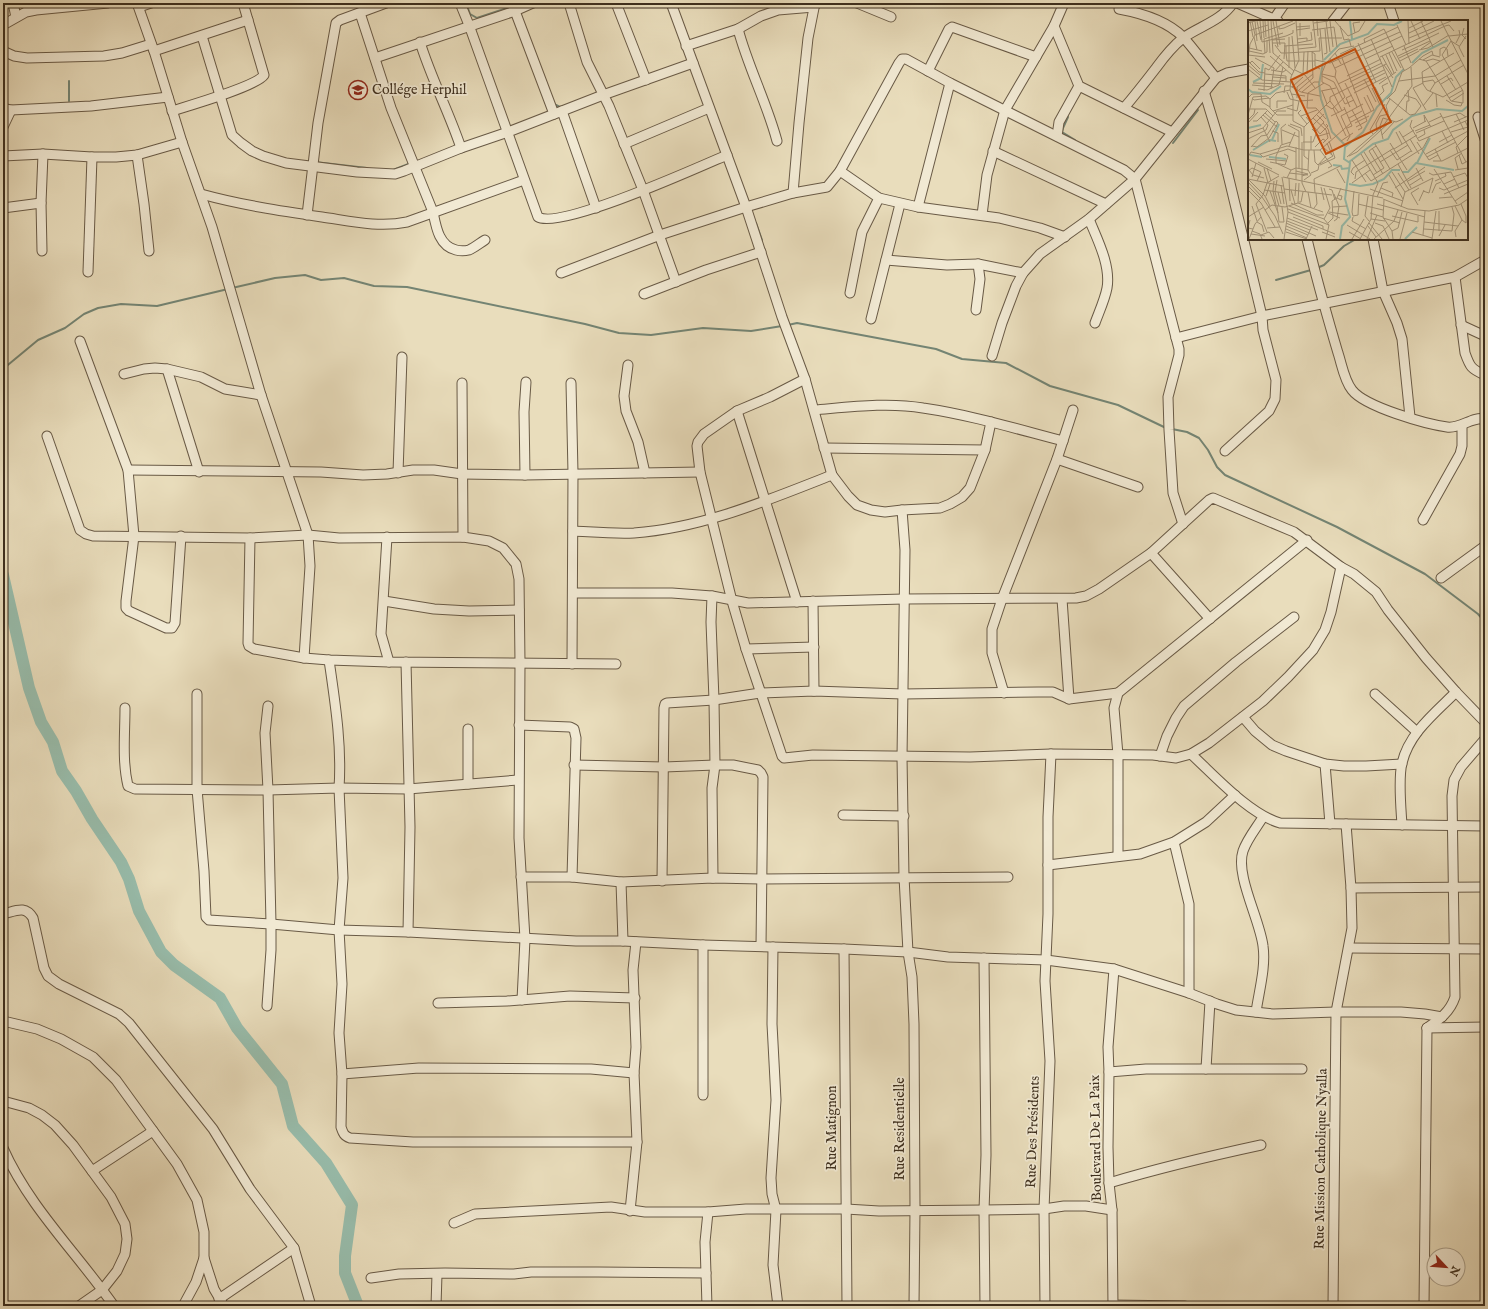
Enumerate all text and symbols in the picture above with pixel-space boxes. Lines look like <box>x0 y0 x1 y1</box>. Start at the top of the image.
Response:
inset map <box>1248 20 1468 240</box>
school or university icon: Collége Herphil <box>347 79 369 101</box>
place label: Collége Herphil <box>372 81 467 99</box>
street label: Rue Mission Catholique Nyalla <box>1310 1067 1332 1250</box>
street label: Boulevard De La Paix <box>1086 1074 1106 1201</box>
street label: Rue Des Présidents <box>1022 1076 1044 1188</box>
street label: Rue Residentielle <box>891 1077 909 1181</box>
street label: Rue Matignon <box>823 1085 841 1171</box>
north arrow <box>1426 1247 1466 1287</box>
text: N <box>1446 1263 1463 1279</box>

